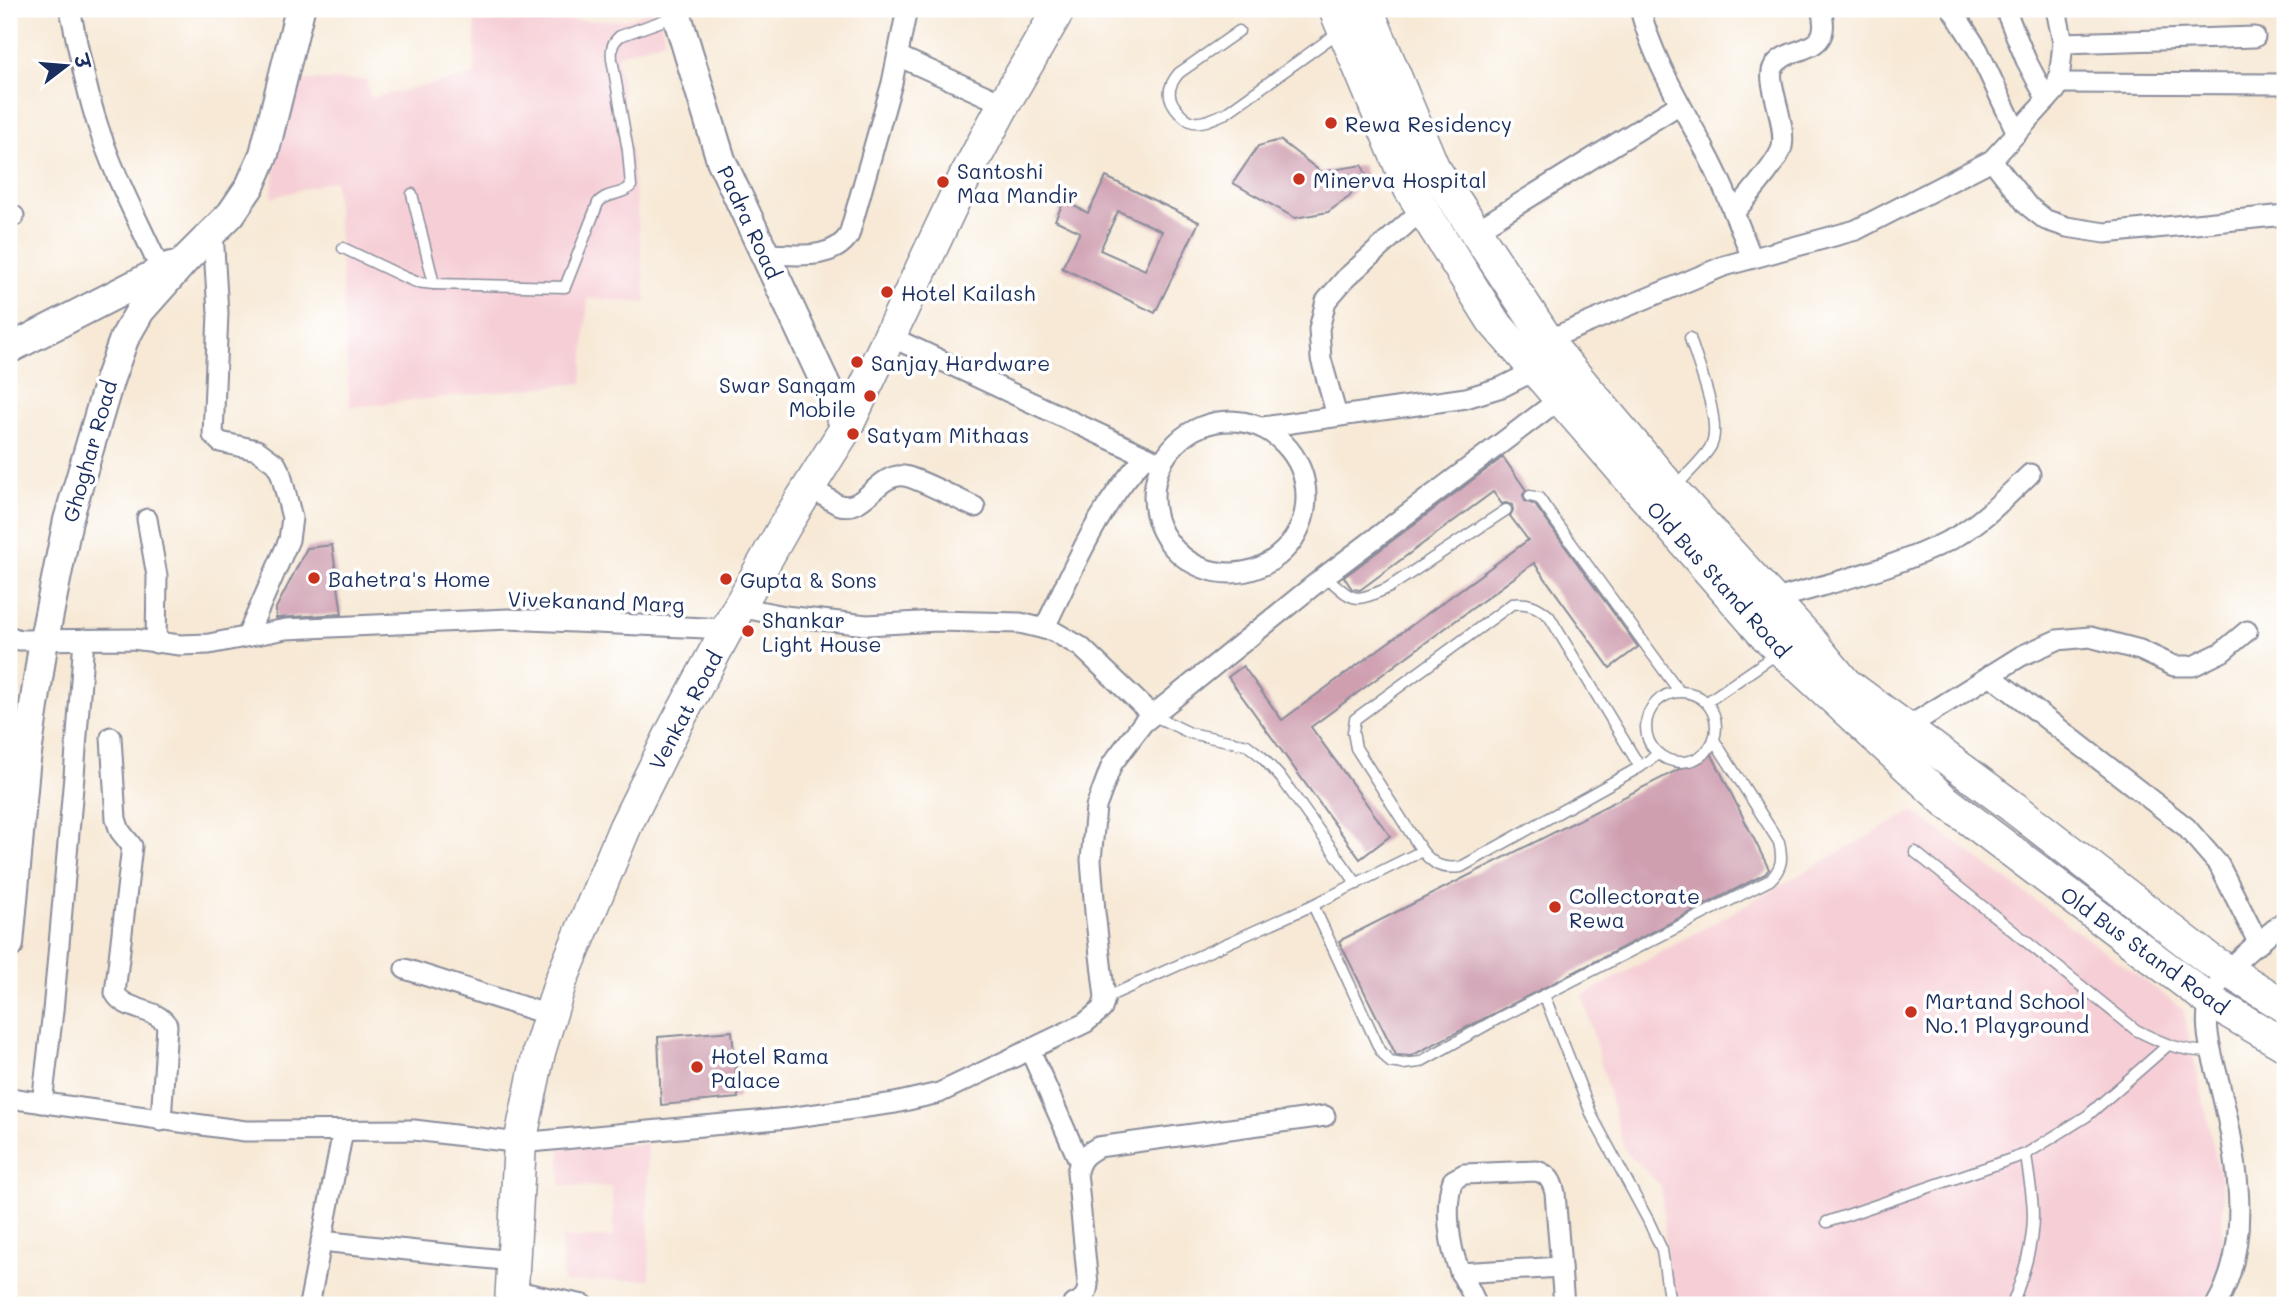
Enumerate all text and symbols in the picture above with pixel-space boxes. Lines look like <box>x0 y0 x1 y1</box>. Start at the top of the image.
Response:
north arrow <box>32 32 102 102</box>
text: उ <box>69 50 97 73</box>
place label: Rewa Residency <box>1345 110 1512 137</box>
marker: Rewa Residency <box>1323 115 1339 131</box>
place label: Santoshi Maa Mandir <box>957 157 1078 208</box>
street label: Padra Road <box>712 161 788 283</box>
place label: Minerva Hospital <box>1313 166 1487 193</box>
marker: Minerva Hospital <box>1291 171 1307 187</box>
marker: Santoshi Maa Mandir <box>935 174 951 190</box>
place label: Hotel Kailash <box>901 279 1035 306</box>
marker: Hotel Kailash <box>879 284 895 300</box>
place label: Sanjay Hardware <box>871 349 1050 376</box>
marker: Sanjay Hardware <box>849 354 865 370</box>
place label: Swar Sangam Mobile <box>719 371 856 422</box>
street label: Ghoghar Road <box>56 377 122 525</box>
marker: Swar Sangam Mobile <box>862 388 878 404</box>
place label: Satyam Mithaas <box>867 421 1029 448</box>
marker: Satyam Mithaas <box>845 426 861 442</box>
street label: Old Bus Stand Road <box>1642 495 1796 663</box>
place label: Bahetra's Home <box>328 565 491 592</box>
place label: Gupta & Sons <box>740 566 877 593</box>
marker: Bahetra's Home <box>306 570 322 586</box>
marker: Gupta & Sons <box>718 571 734 587</box>
street label: Vivekanand Marg <box>507 584 685 618</box>
place label: Shankar Light House <box>762 606 882 657</box>
marker: Shankar Light House <box>740 623 756 639</box>
street label: Venkat Road <box>642 646 728 774</box>
street label: Old Bus Stand Road <box>2056 880 2234 1020</box>
place label: Collectorate Rewa <box>1569 882 1700 933</box>
marker: Collectorate Rewa <box>1547 899 1563 915</box>
place label: Martand School No.1 Playground <box>1925 987 2089 1038</box>
marker: Martand School No.1 Playground <box>1903 1004 1919 1020</box>
place label: Hotel Rama Palace <box>711 1042 829 1093</box>
marker: Hotel Rama Palace <box>689 1059 705 1075</box>

